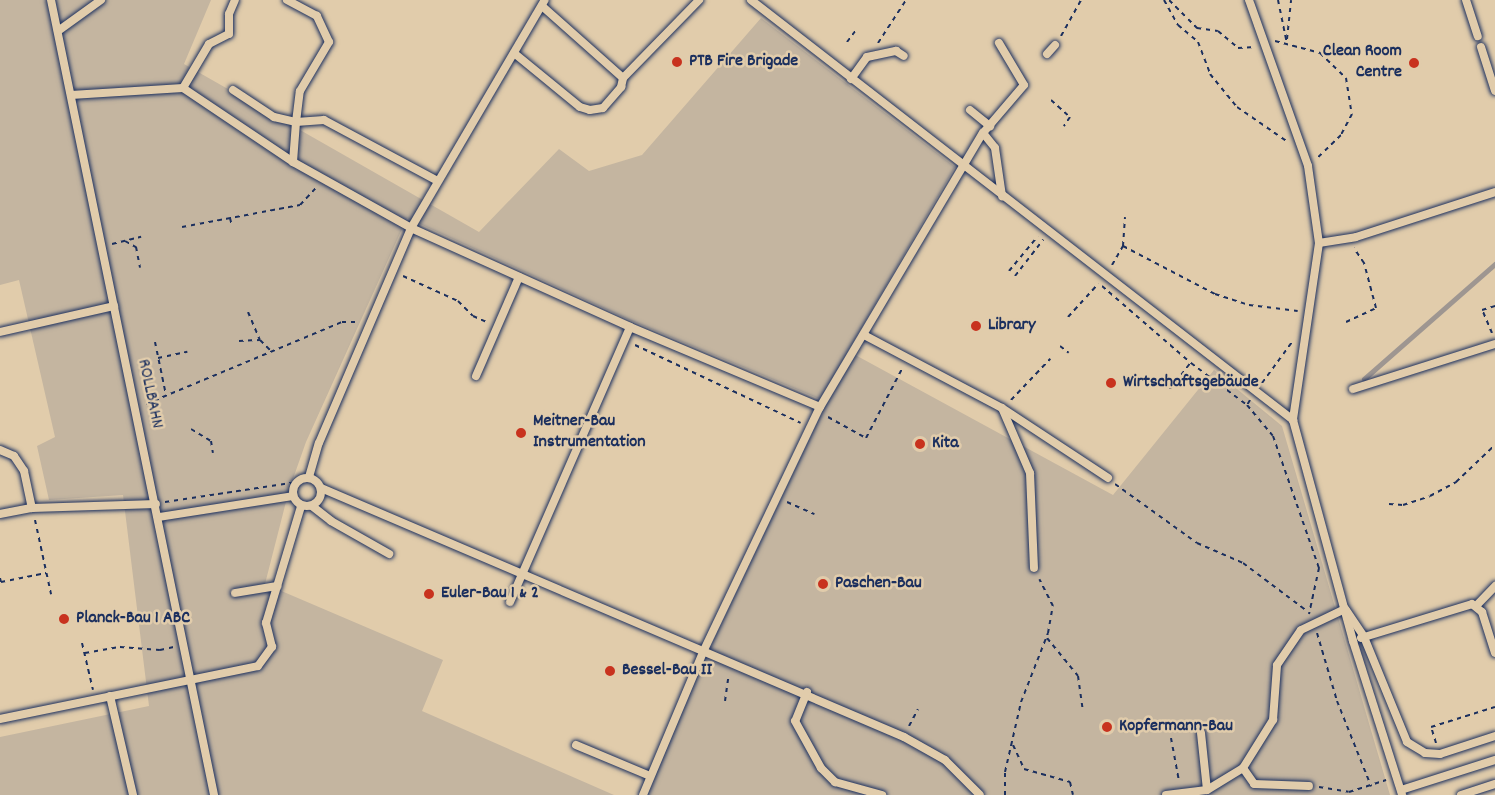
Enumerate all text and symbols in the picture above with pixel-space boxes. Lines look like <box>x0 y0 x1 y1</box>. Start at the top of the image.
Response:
place label: Clean Room Centre <box>1323 42 1402 84</box>
place label: PTB Fire Brigade <box>689 51 798 73</box>
marker: PTB Fire Brigade <box>670 55 684 69</box>
marker: Clean Room Centre <box>1407 56 1421 70</box>
place label: Library <box>988 315 1036 337</box>
marker: Library <box>969 319 983 333</box>
street label: ROLLBAHN <box>131 357 167 431</box>
place label: Wirtschaftsgebäude <box>1123 372 1259 394</box>
marker: Wirtschaftsgebäude <box>1104 376 1118 390</box>
place label: Meitner-Bau Instrumentation <box>533 412 645 454</box>
marker: Meitner-Bau Instrumentation <box>514 426 528 440</box>
place label: Kita <box>932 433 959 455</box>
marker: Kita <box>913 437 927 451</box>
place label: Paschen-Bau <box>835 573 922 595</box>
marker: Paschen-Bau <box>816 577 830 591</box>
place label: Euler-Bau 1 & 2 <box>441 583 539 605</box>
marker: Euler-Bau 1 & 2 <box>422 587 436 601</box>
place label: Planck-Bau 1 ABC <box>76 608 190 630</box>
marker: Planck-Bau 1 ABC <box>57 612 71 626</box>
place label: Bessel-Bau II <box>622 660 712 682</box>
marker: Bessel-Bau II <box>603 664 617 678</box>
place label: Kopfermann-Bau <box>1119 716 1233 738</box>
marker: Kopfermann-Bau <box>1100 720 1114 734</box>

